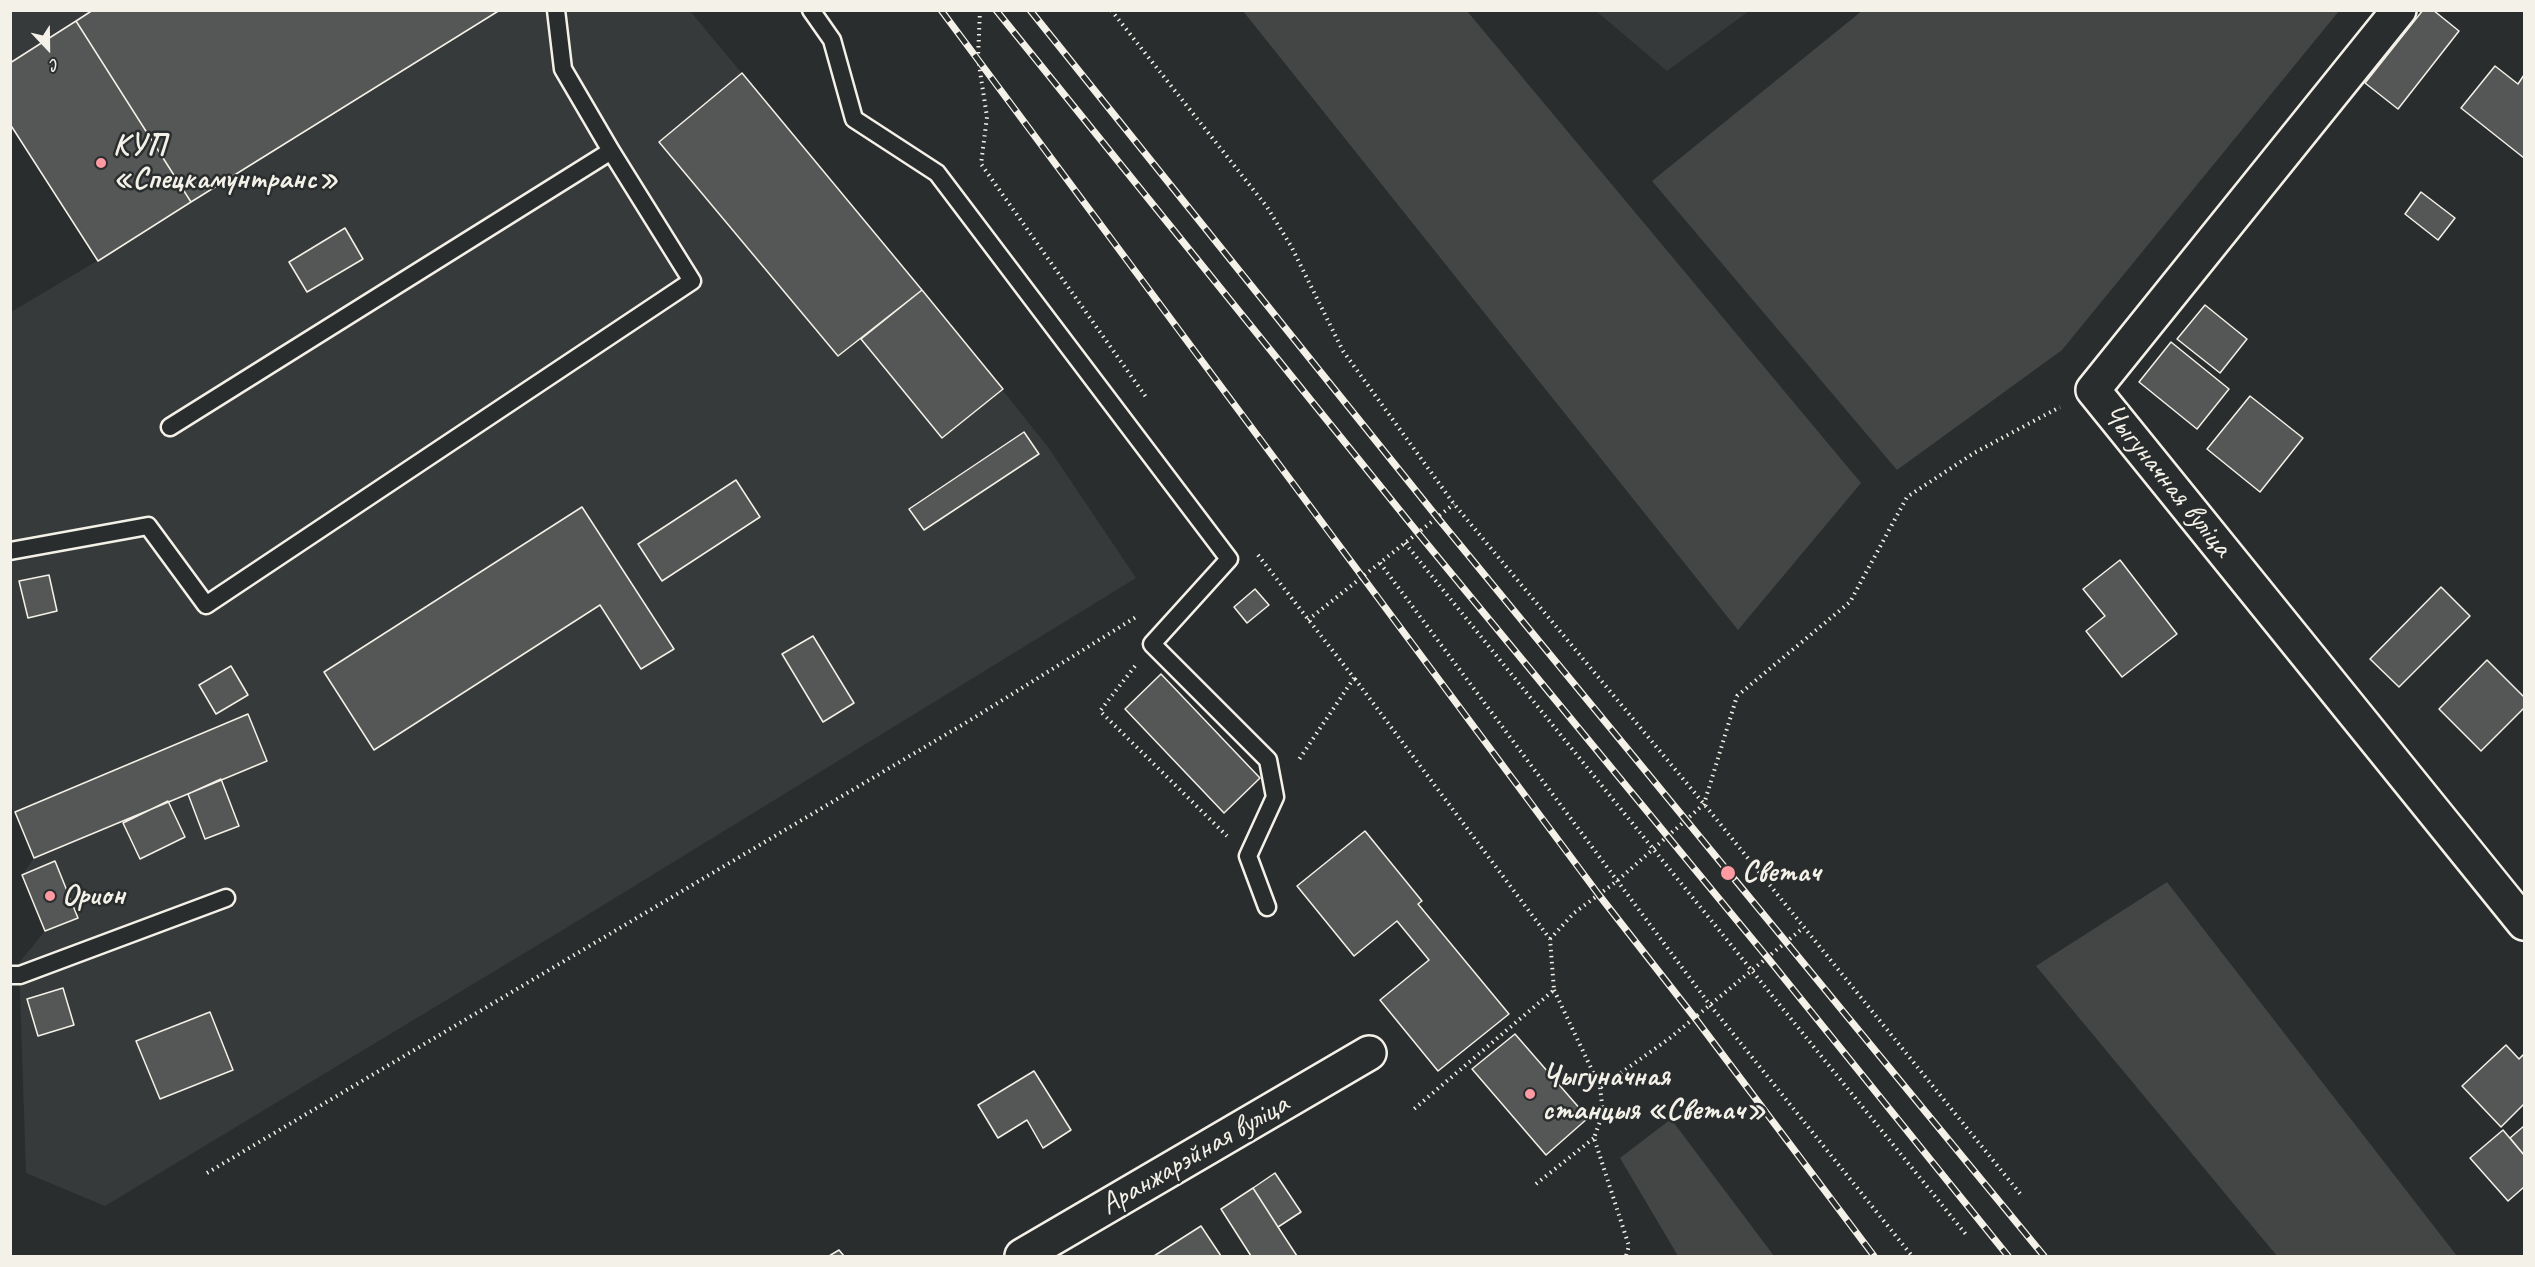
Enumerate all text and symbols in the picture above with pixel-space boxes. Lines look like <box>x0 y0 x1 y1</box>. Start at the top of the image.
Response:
north arrow <box>18 18 78 78</box>
text: С <box>47 54 62 75</box>
place label: КУП «Спецкамунтранс» <box>113 128 338 198</box>
marker: КУП «Спецкамунтранс» <box>94 156 108 170</box>
street label: Чыгуначная вуліца <box>2094 397 2240 565</box>
place label: Светач <box>1742 855 1820 891</box>
marker: Светач <box>1719 864 1737 882</box>
place label: Орион <box>62 878 125 914</box>
marker: Орион <box>43 889 57 903</box>
place label: Чыгуначная станцыя «Светач» <box>1542 1059 1766 1130</box>
street label: Аранжарэйная вуліца <box>1094 1087 1296 1223</box>
marker: Чыгуначная станцыя «Светач» <box>1523 1087 1537 1101</box>

